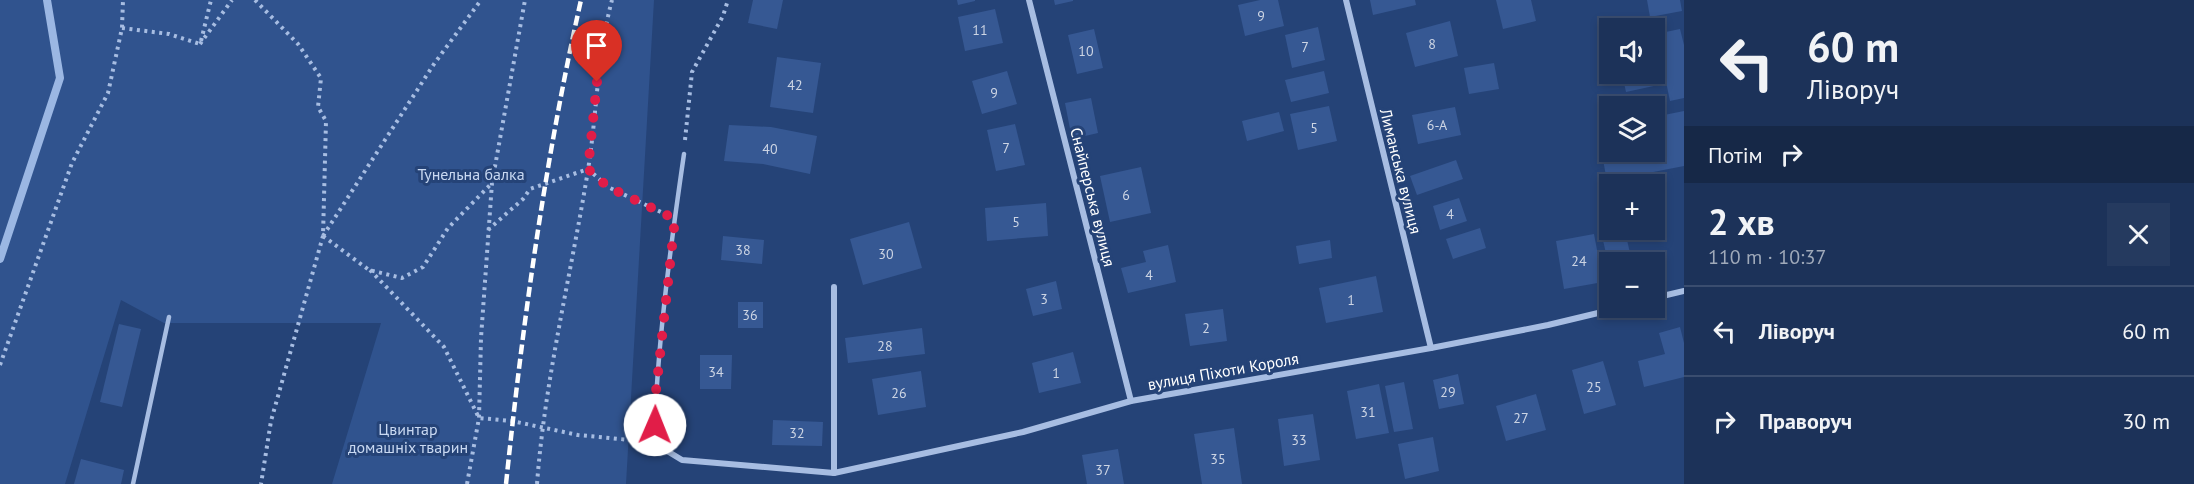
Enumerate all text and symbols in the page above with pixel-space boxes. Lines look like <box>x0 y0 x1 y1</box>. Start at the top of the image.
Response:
house number: 9 <box>1257 7 1265 25</box>
map controls <box>1599 18 1665 318</box>
button: sound <box>1599 18 1665 84</box>
text: 60 m <box>1807 19 1899 74</box>
pin <box>571 20 622 82</box>
house number: 11 <box>972 21 988 39</box>
icon: left <box>1708 24 1786 102</box>
icon: arrive <box>580 29 613 62</box>
house number: 8 <box>1428 35 1436 53</box>
house number: 7 <box>1301 38 1309 56</box>
house number: 10 <box>1078 42 1094 60</box>
text: Ліворуч <box>1807 72 1899 106</box>
house number: 42 <box>787 76 803 94</box>
house number: 9 <box>990 84 998 102</box>
button: layers <box>1599 96 1665 162</box>
street label: Лиманська вулиця <box>1376 105 1426 236</box>
house number: 6-А <box>1427 116 1448 134</box>
house number: 5 <box>1310 119 1318 137</box>
street label: Снайперська вулиця <box>1066 125 1120 269</box>
icon: right <box>1775 138 1808 171</box>
house number: 7 <box>1002 139 1010 157</box>
house number: 40 <box>762 140 778 158</box>
text: Потім <box>1708 141 1763 169</box>
park label: Тунельна балка <box>417 164 525 184</box>
button: + <box>1599 174 1665 240</box>
house number: 6 <box>1122 186 1130 204</box>
text: 2 хв <box>1708 198 1775 245</box>
button: close <box>2107 203 2170 266</box>
house number: 4 <box>1446 205 1454 223</box>
house number: 5 <box>1012 213 1020 231</box>
house number: 38 <box>735 241 751 259</box>
text: 110 m · 10:37 <box>1708 244 1826 270</box>
house number: 30 <box>878 245 894 263</box>
house number: 24 <box>1571 252 1587 270</box>
button: − <box>1599 252 1665 318</box>
house number: 4 <box>1145 266 1153 284</box>
house number: 3 <box>1040 290 1048 308</box>
house number: 1 <box>1347 291 1355 309</box>
house number: 36 <box>742 306 758 324</box>
icon: left <box>1708 315 1741 348</box>
text: Ліворуч <box>1759 317 1835 345</box>
text: 60 m <box>2122 317 2170 345</box>
house number: 2 <box>1202 319 1210 337</box>
house number: 28 <box>877 337 893 355</box>
street label: вулиця Піхоти Короля <box>1146 348 1300 394</box>
house number: 34 <box>708 363 724 381</box>
house number: 1 <box>1052 364 1060 382</box>
house number: 25 <box>1586 378 1602 396</box>
house number: 29 <box>1440 383 1456 401</box>
house number: 26 <box>891 384 907 402</box>
position arrow <box>623 393 687 457</box>
house number: 31 <box>1360 403 1376 421</box>
icon: right <box>1708 405 1741 438</box>
text: Праворуч <box>1759 407 1852 435</box>
text: 30 m <box>2122 407 2170 435</box>
house number: 27 <box>1513 409 1529 427</box>
park label: Цвинтар домашніх тварин <box>348 419 468 457</box>
house number: 32 <box>789 424 805 442</box>
house number: 33 <box>1291 431 1307 449</box>
house number: 35 <box>1210 450 1226 468</box>
house number: 37 <box>1095 461 1111 479</box>

